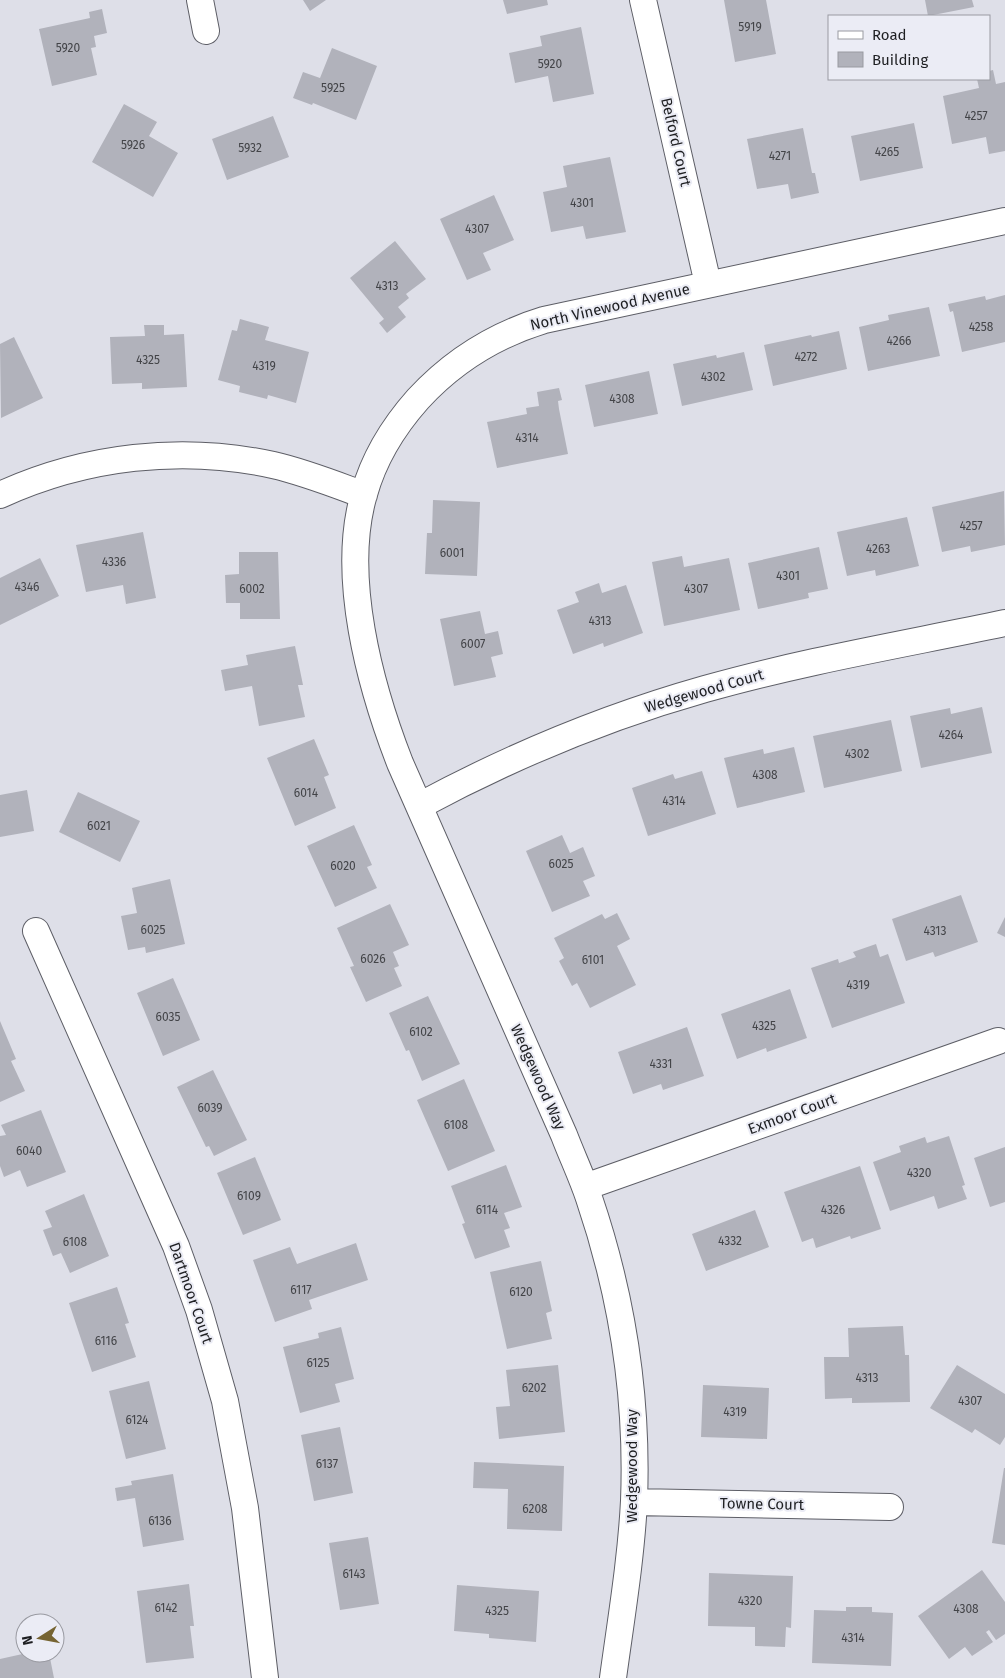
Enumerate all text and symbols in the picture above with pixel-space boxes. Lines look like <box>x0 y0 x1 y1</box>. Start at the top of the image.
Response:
legend <box>828 15 990 80</box>
house number: 5919 <box>738 20 762 34</box>
text: Road <box>872 26 907 44</box>
house number: 5920 <box>56 41 81 55</box>
text: Building <box>872 51 928 69</box>
house number: 5920 <box>538 57 563 71</box>
house number: 5925 <box>321 81 345 95</box>
street label: Belford Court <box>657 96 695 189</box>
house number: 4257 <box>964 109 988 123</box>
house number: 5926 <box>121 138 145 152</box>
house number: 5932 <box>238 141 262 155</box>
house number: 4265 <box>875 145 899 159</box>
house number: 4271 <box>769 149 791 163</box>
house number: 4301 <box>570 196 594 210</box>
house number: 4307 <box>465 222 489 236</box>
house number: 4313 <box>375 279 399 293</box>
street label: North Vinewood Avenue <box>528 280 692 334</box>
house number: 4258 <box>969 320 994 334</box>
house number: 4266 <box>887 334 911 348</box>
house number: 4272 <box>794 350 818 364</box>
house number: 4325 <box>136 353 160 367</box>
house number: 4319 <box>252 359 276 373</box>
house number: 4302 <box>701 370 725 384</box>
house number: 4308 <box>609 392 635 406</box>
house number: 4314 <box>515 431 539 445</box>
house number: 4257 <box>959 519 983 533</box>
house number: 4263 <box>866 542 890 556</box>
house number: 6001 <box>440 546 464 560</box>
house number: 4336 <box>102 555 126 569</box>
house number: 4301 <box>776 569 800 583</box>
house number: 4346 <box>15 580 39 594</box>
house number: 6002 <box>239 582 265 596</box>
house number: 4307 <box>684 582 708 596</box>
house number: 4313 <box>588 614 612 628</box>
house number: 6007 <box>461 637 485 651</box>
street label: Wedgewood Court <box>642 665 766 717</box>
house number: 4264 <box>939 728 964 742</box>
house number: 4302 <box>845 747 869 761</box>
house number: 4308 <box>752 768 778 782</box>
house number: 6014 <box>294 786 319 800</box>
house number: 4314 <box>662 794 686 808</box>
house number: 6021 <box>87 819 111 833</box>
house number: 6025 <box>549 857 573 871</box>
house number: 6020 <box>330 859 356 873</box>
house number: 6025 <box>141 923 165 937</box>
house number: 4313 <box>923 924 947 938</box>
house number: 6026 <box>360 952 386 966</box>
house number: 6101 <box>582 953 604 967</box>
house number: 4319 <box>846 978 870 992</box>
house number: 6035 <box>156 1010 180 1024</box>
house number: 4325 <box>752 1019 776 1033</box>
street label: Wedgewood Way <box>507 1021 570 1133</box>
house number: 6102 <box>409 1025 433 1039</box>
house number: 4331 <box>649 1057 673 1071</box>
street label: Exmoor Court <box>746 1090 839 1138</box>
house number: 6039 <box>197 1101 223 1115</box>
house number: 6108 <box>444 1118 469 1132</box>
house number: 6040 <box>16 1144 42 1158</box>
house number: 4320 <box>907 1166 932 1180</box>
house number: 6109 <box>237 1189 261 1203</box>
house number: 6114 <box>476 1203 499 1217</box>
house number: 4326 <box>821 1203 845 1217</box>
house number: 4332 <box>718 1234 742 1248</box>
house number: 6108 <box>63 1235 88 1249</box>
street label: Dartmoor Court <box>165 1240 217 1347</box>
house number: 6117 <box>290 1283 312 1297</box>
house number: 6120 <box>509 1285 533 1299</box>
house number: 6116 <box>95 1334 117 1348</box>
house number: 6125 <box>307 1356 329 1370</box>
house number: 4313 <box>855 1371 879 1385</box>
house number: 6202 <box>522 1381 546 1395</box>
house number: 4307 <box>958 1394 982 1408</box>
house number: 4319 <box>723 1405 747 1419</box>
street label: Wedgewood Way <box>623 1409 641 1523</box>
house number: 6124 <box>125 1413 149 1427</box>
house number: 6137 <box>316 1457 338 1471</box>
street label: Towne Court <box>720 1494 805 1514</box>
house number: 6208 <box>522 1502 548 1516</box>
house number: 6136 <box>148 1514 172 1528</box>
house number: 6143 <box>342 1567 366 1581</box>
house number: 4320 <box>738 1594 763 1608</box>
house number: 6142 <box>154 1601 178 1615</box>
house number: 4308 <box>953 1602 979 1616</box>
house number: 4325 <box>485 1604 509 1618</box>
north arrow <box>15 1613 65 1663</box>
house number: 4314 <box>841 1631 865 1645</box>
text: N <box>18 1634 37 1647</box>

